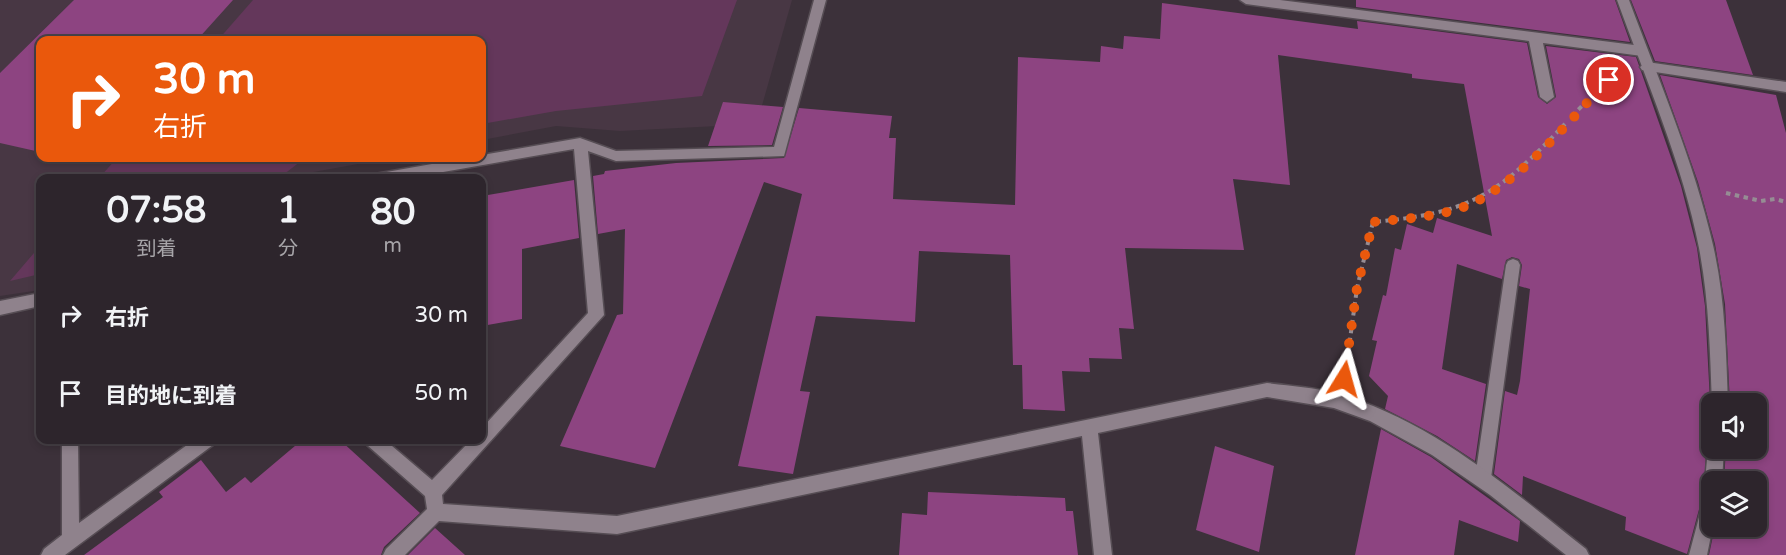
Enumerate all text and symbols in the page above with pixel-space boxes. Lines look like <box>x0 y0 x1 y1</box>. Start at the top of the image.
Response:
text: 30 m <box>153 54 255 105</box>
pin <box>1583 54 1634 105</box>
icon: right <box>54 60 132 138</box>
icon: arrive <box>1592 63 1625 96</box>
text: 右折 <box>153 111 207 144</box>
text: 07:58 <box>107 189 206 232</box>
text: 1 <box>277 189 300 232</box>
text: 80 <box>370 191 415 234</box>
text: m <box>384 234 402 258</box>
text: 到着 <box>136 237 176 261</box>
text: 分 <box>278 237 298 261</box>
icon: right <box>54 299 87 332</box>
text: 30 m <box>414 302 468 328</box>
text: 右折 <box>105 305 149 331</box>
position arrow <box>1312 347 1376 411</box>
icon: arrive <box>54 377 87 410</box>
text: 50 m <box>414 380 468 406</box>
text: 目的地に到着 <box>105 383 237 409</box>
map controls <box>1701 393 1767 537</box>
button: sound <box>1701 393 1767 459</box>
button: layers <box>1701 471 1767 537</box>

